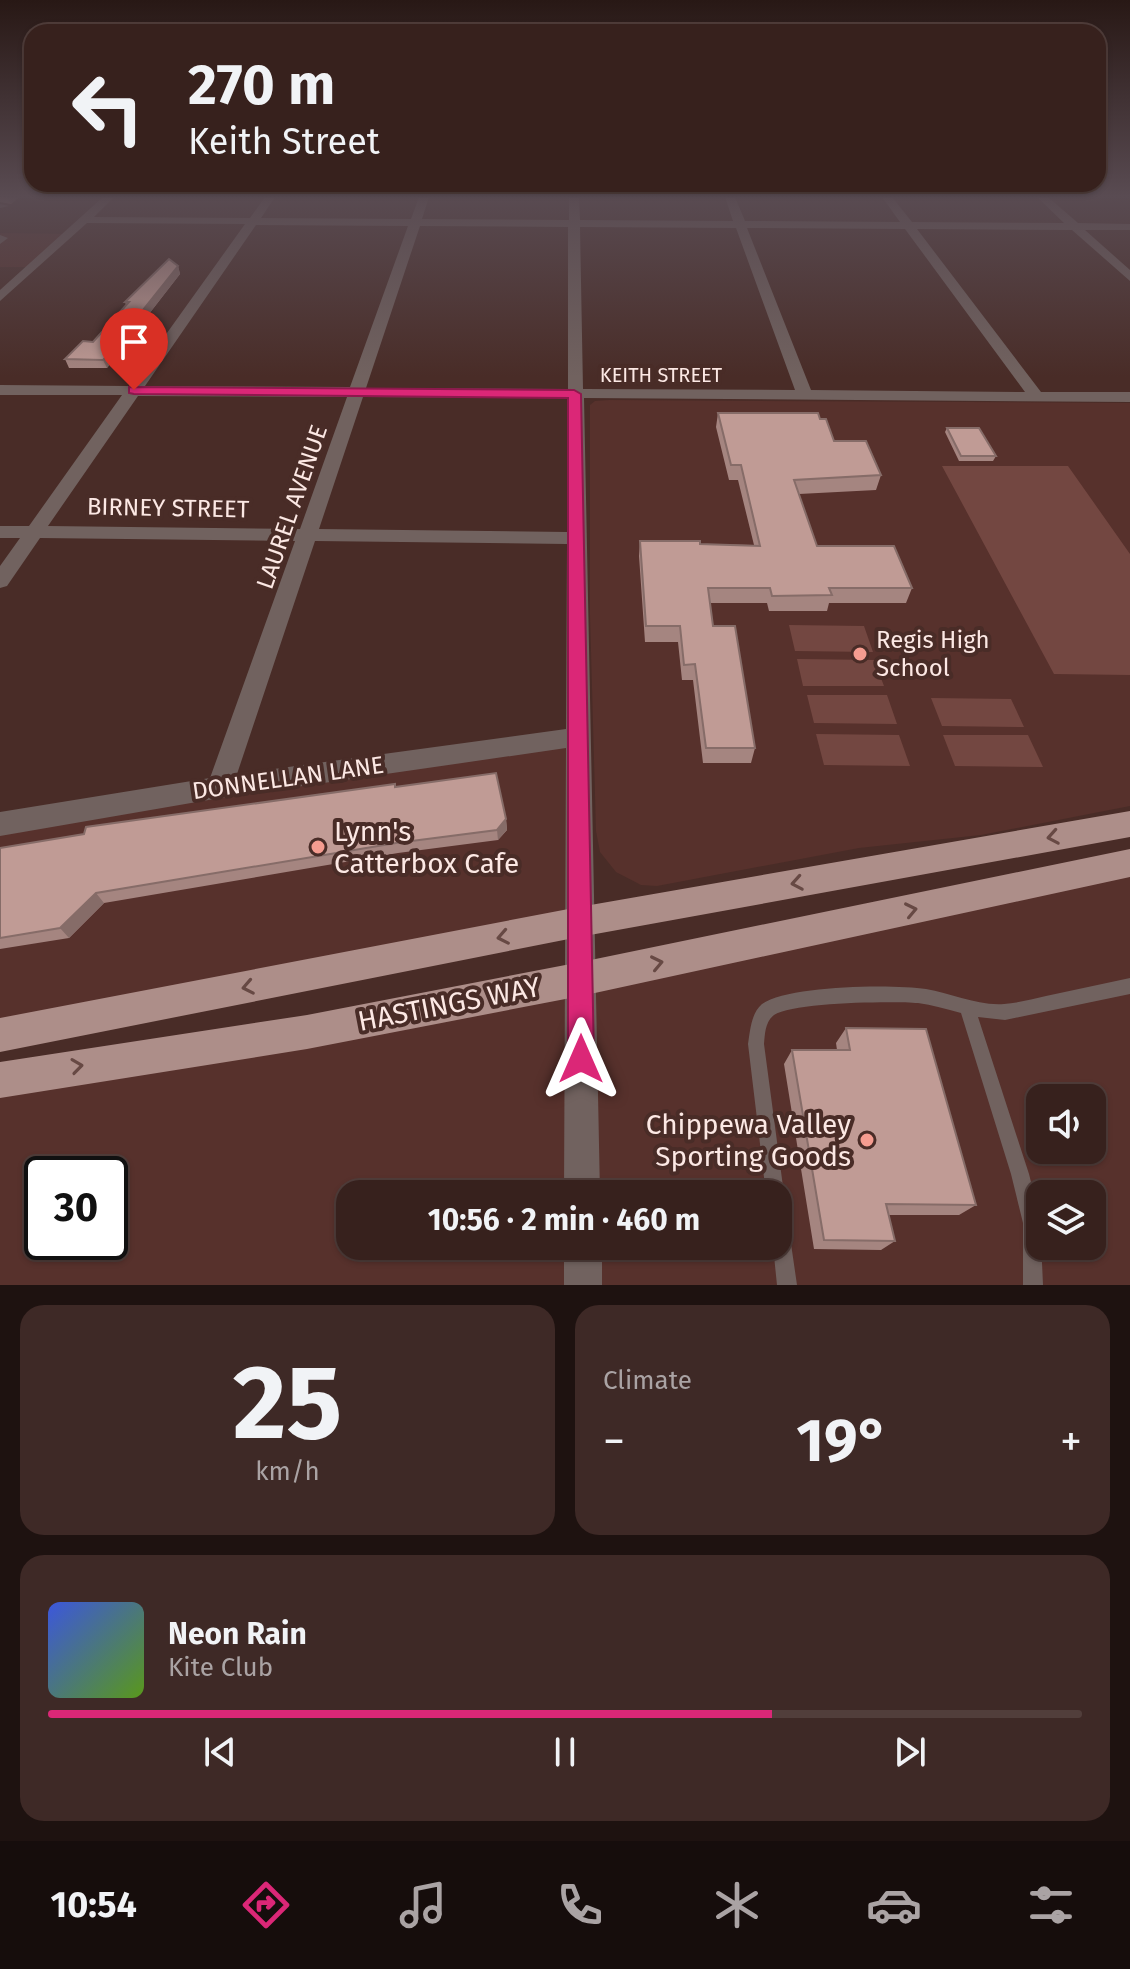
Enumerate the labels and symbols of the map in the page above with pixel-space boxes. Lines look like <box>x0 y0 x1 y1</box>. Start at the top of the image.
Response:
pin <box>100 308 168 390</box>
street label: KEITH STREET <box>600 363 723 387</box>
street label: LAUREL AVENUE <box>251 421 333 593</box>
street label: BIRNEY STREET <box>87 493 250 523</box>
place label: Regis High School <box>876 626 990 682</box>
marker: Regis High School <box>851 645 869 663</box>
street label: DONNELLAN LANE <box>190 751 386 805</box>
place label: Lynn's Catterbox Cafe <box>334 815 519 880</box>
one-way arrow <box>1046 828 1060 845</box>
marker: Lynn's Catterbox Cafe <box>309 838 327 856</box>
one-way arrow <box>790 873 804 890</box>
one-way arrow <box>904 902 918 919</box>
one-way arrow <box>497 928 510 945</box>
one-way arrow <box>650 955 663 972</box>
street label: HASTINGS WAY <box>355 970 544 1038</box>
one-way arrow <box>241 977 254 994</box>
position arrow <box>539 1017 623 1101</box>
one-way arrow <box>70 1058 84 1075</box>
place label: Chippewa Valley Sporting Goods <box>646 1108 851 1173</box>
marker: Chippewa Valley Sporting Goods <box>858 1131 876 1149</box>
speed limit sign: 30 <box>24 1156 128 1260</box>

